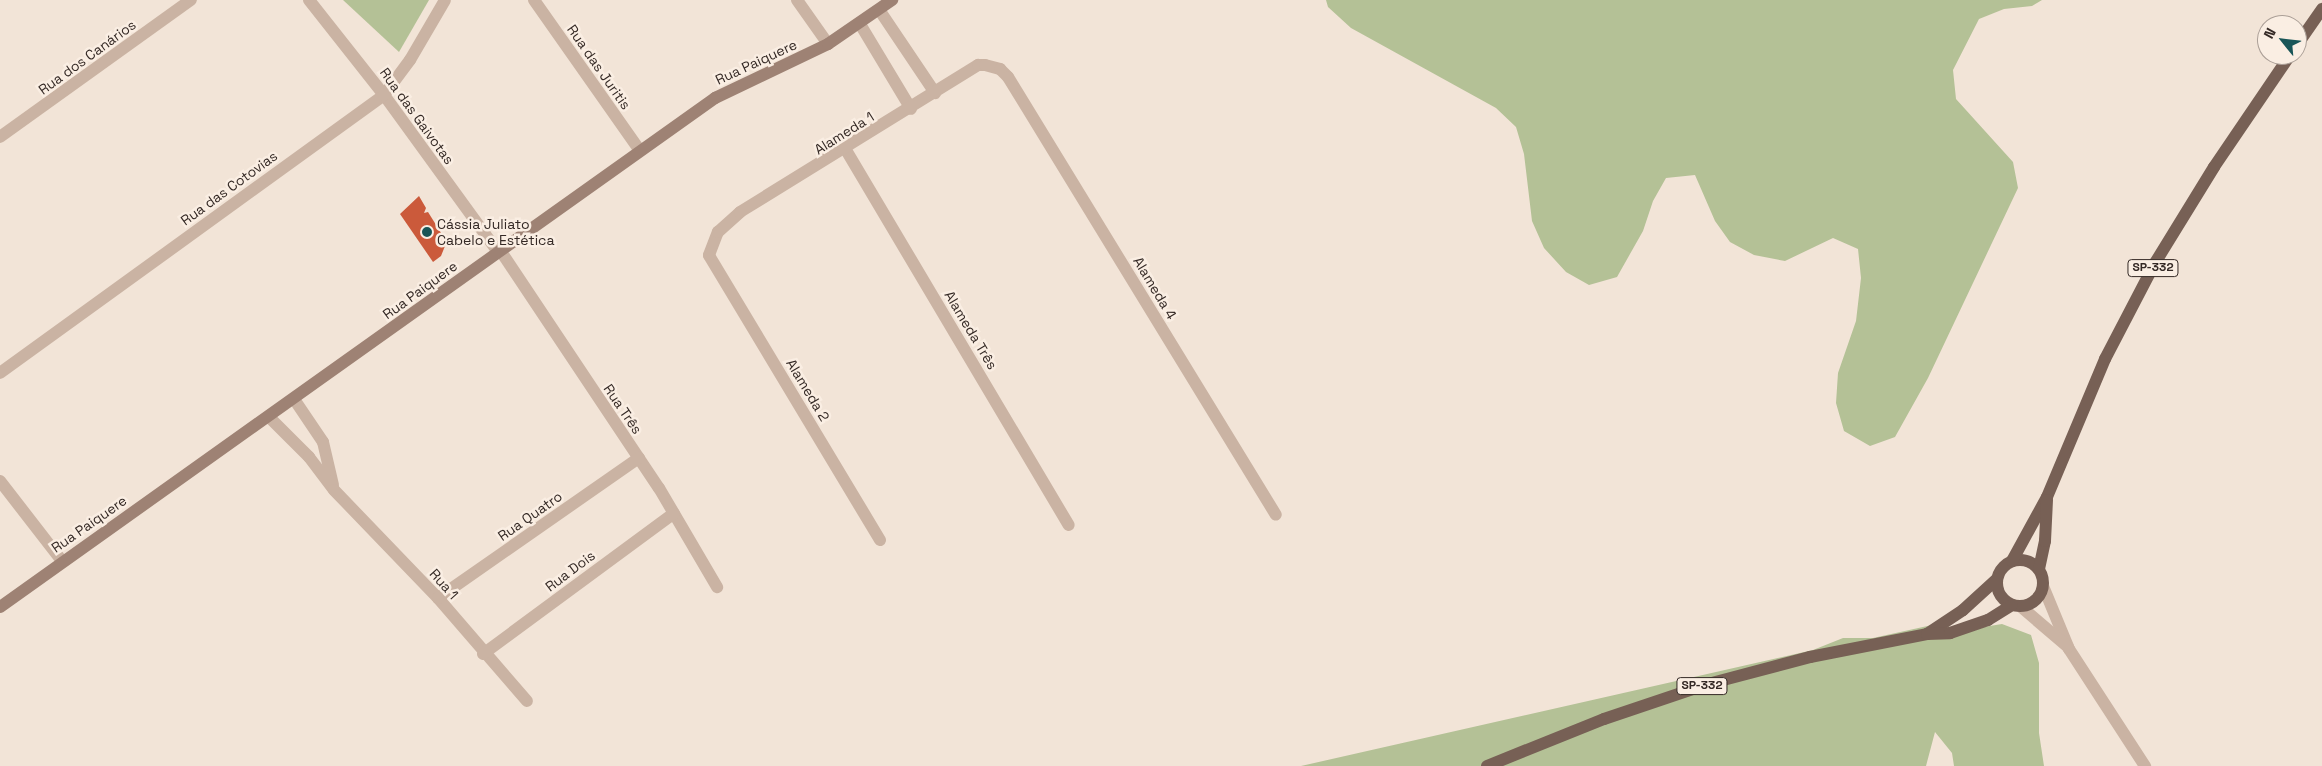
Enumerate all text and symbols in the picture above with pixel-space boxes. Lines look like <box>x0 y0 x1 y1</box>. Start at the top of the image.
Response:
north arrow <box>2257 15 2307 65</box>
street label: Rua dos Canários <box>35 16 139 98</box>
street label: Rua das Juritis <box>564 21 634 113</box>
text: N <box>2260 25 2280 42</box>
street label: Rua Paiquere <box>713 36 799 88</box>
street label: Rua das Gaivotas <box>376 64 458 168</box>
street label: Alameda 1 <box>811 108 877 158</box>
street label: Rua das Cotovias <box>177 147 281 229</box>
place label: Cássia Juliato Cabelo e Estética <box>437 216 555 248</box>
marker: Cássia Juliato Cabelo e Estética <box>421 226 433 238</box>
street label: Alameda 4 <box>1130 254 1180 322</box>
street label: Rua Paiquere <box>379 257 461 323</box>
road number: SP-332 <box>2127 258 2179 278</box>
street label: Alameda Três <box>941 287 1001 373</box>
street label: Alameda 2 <box>783 356 833 424</box>
street label: Rua Três <box>600 381 646 437</box>
street label: Rua Quatro <box>495 488 565 544</box>
street label: Rua Paiquere <box>48 492 130 556</box>
street label: Rua Dois <box>542 547 598 595</box>
street label: Rua 1 <box>426 565 462 603</box>
road number: SP-332 <box>1676 676 1728 696</box>

